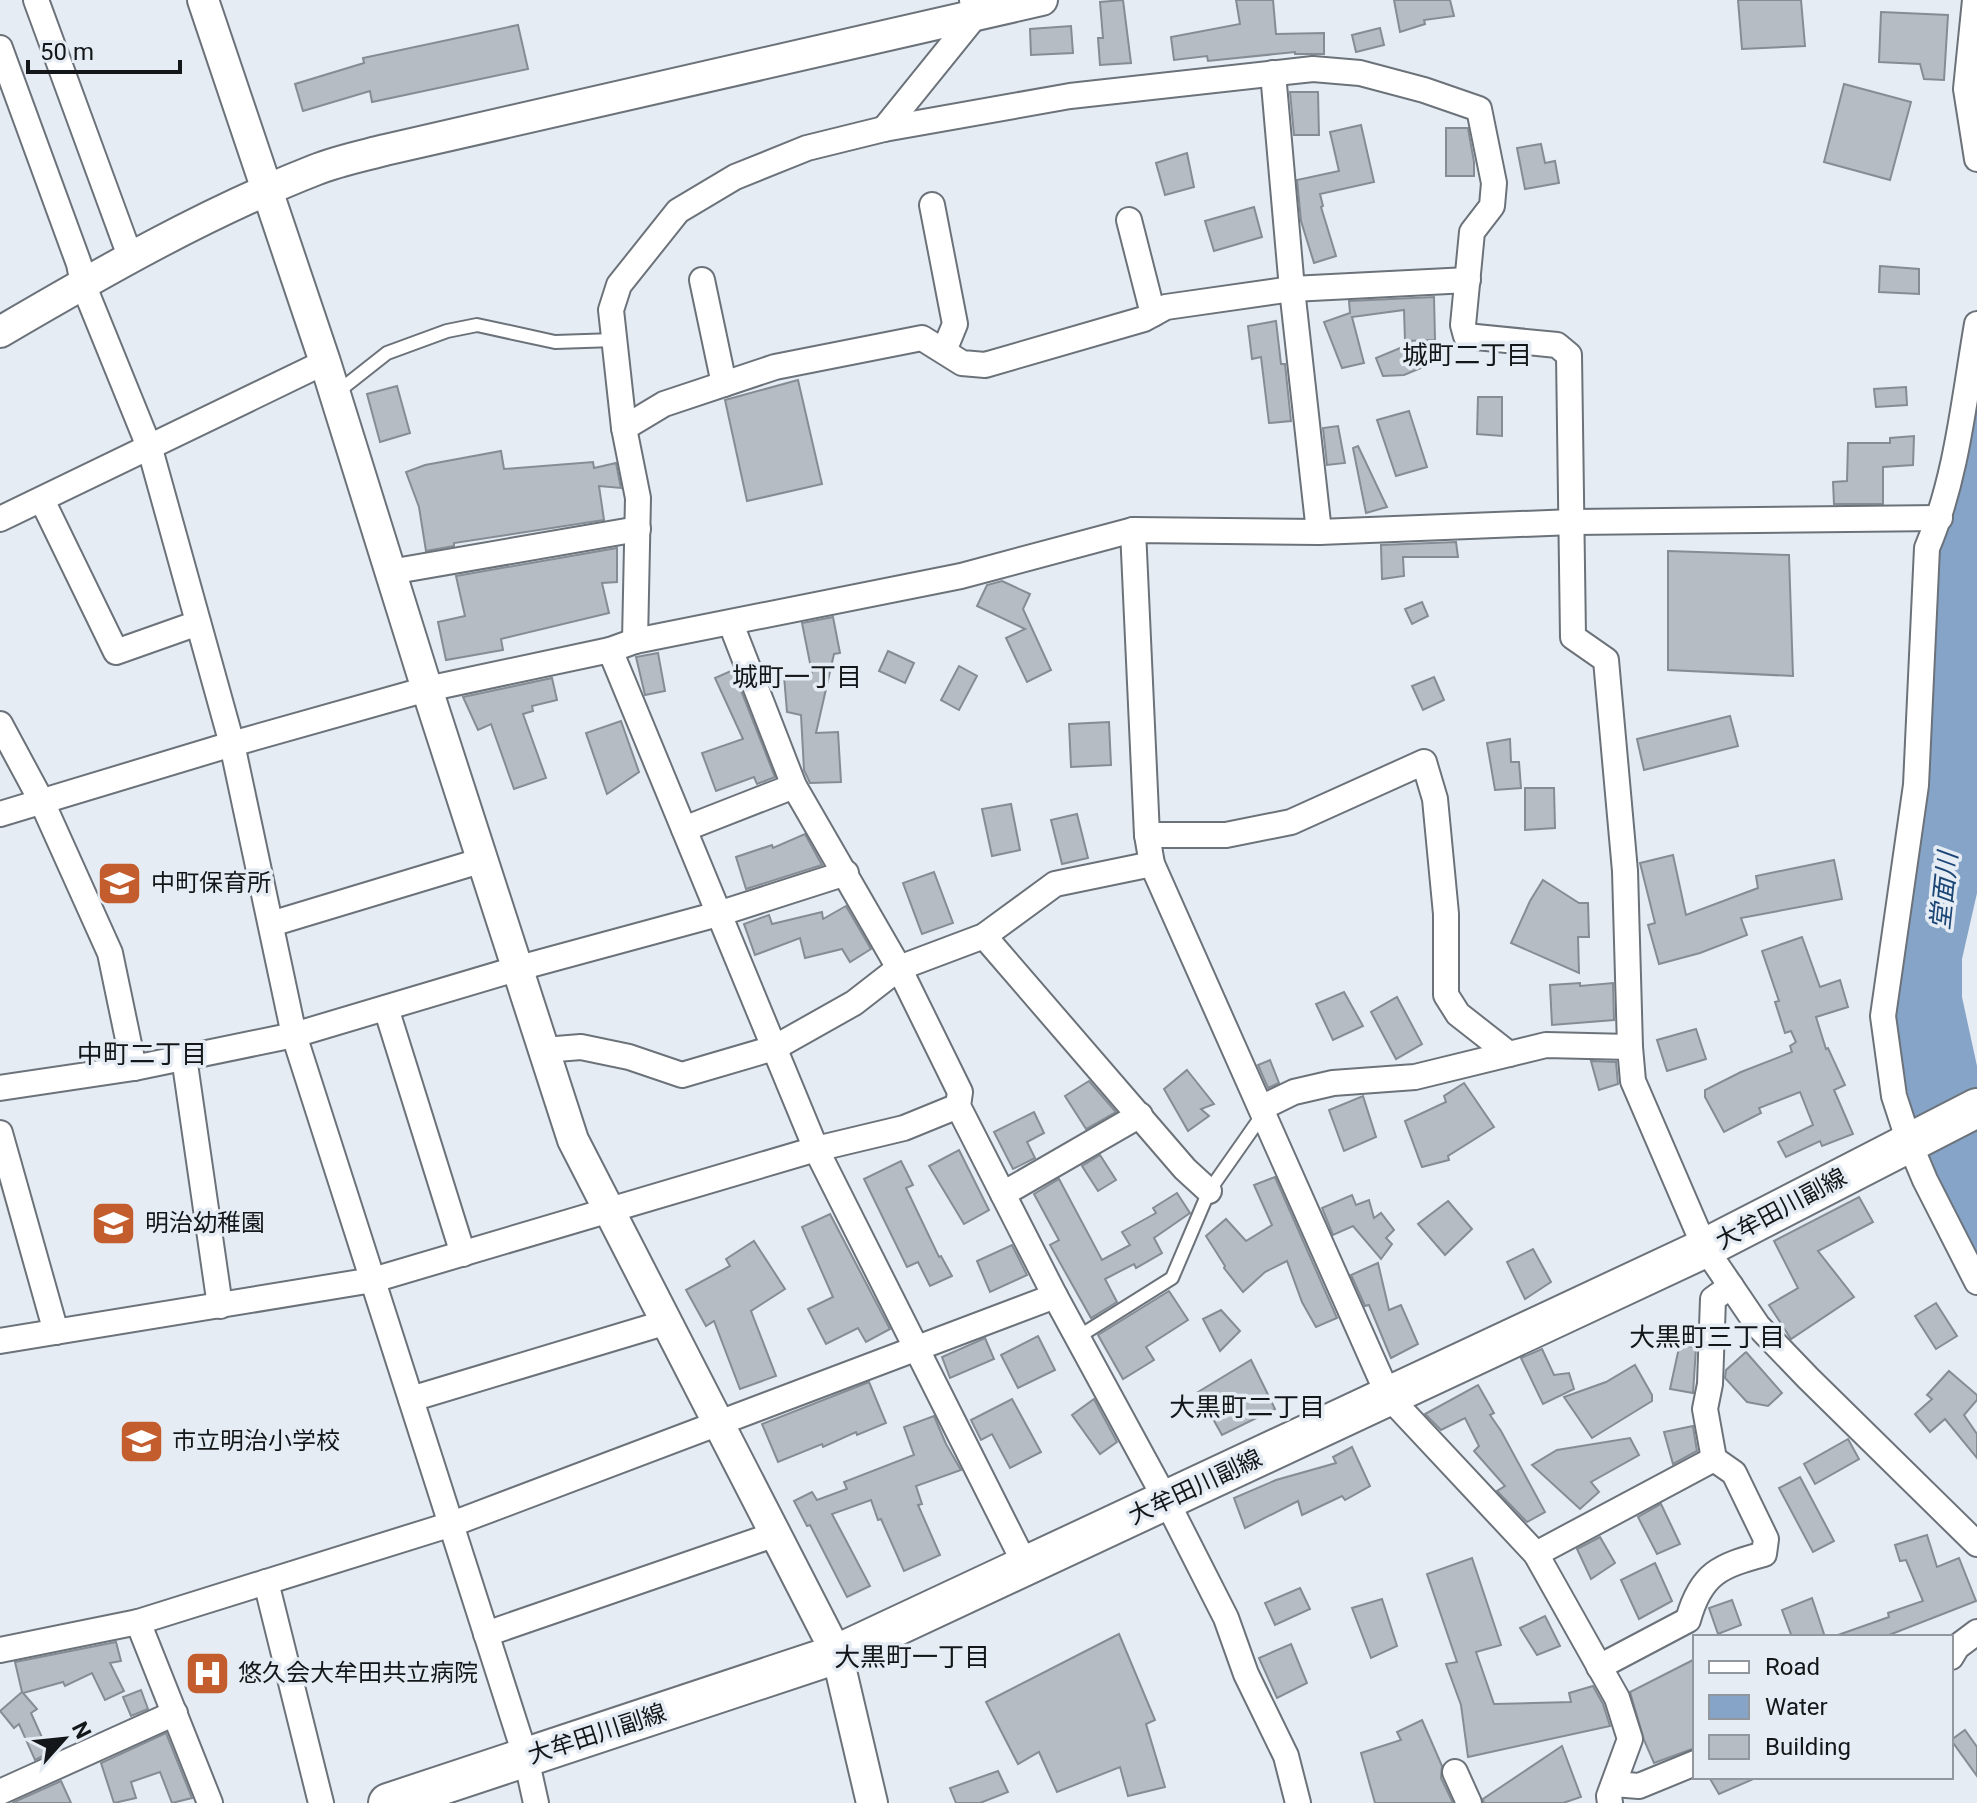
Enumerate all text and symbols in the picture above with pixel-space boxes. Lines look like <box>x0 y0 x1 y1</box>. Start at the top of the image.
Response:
scale bar <box>28 24 180 74</box>
text: 50 m <box>40 38 94 66</box>
district label: 城町二丁目 <box>1402 340 1532 370</box>
district label: 城町一丁目 <box>732 662 862 692</box>
water label: 堂面川 <box>1925 848 1963 931</box>
school or university icon: 中町保育所 <box>96 859 144 907</box>
place label: 中町保育所 <box>151 869 271 897</box>
district label: 中町二丁目 <box>77 1039 207 1069</box>
street label: 大牟田川副線 <box>1711 1163 1851 1255</box>
school or university icon: 明治幼稚園 <box>90 1199 138 1247</box>
place label: 明治幼稚園 <box>145 1209 265 1237</box>
district label: 大黒町三丁目 <box>1629 1322 1785 1352</box>
district label: 大黒町二丁目 <box>1169 1392 1325 1422</box>
school or university icon: 市立明治小学校 <box>117 1417 165 1465</box>
place label: 市立明治小学校 <box>172 1427 340 1455</box>
street label: 大牟田川副線 <box>1124 1444 1266 1530</box>
legend <box>1693 1635 1953 1779</box>
district label: 大黒町一丁目 <box>834 1642 990 1672</box>
hospital icon: 悠久会大牟田共立病院 <box>183 1649 231 1697</box>
text: Road <box>1765 1653 1820 1681</box>
place label: 悠久会大牟田共立病院 <box>238 1659 478 1687</box>
text: Water <box>1765 1693 1828 1721</box>
street label: 大牟田川副線 <box>524 1698 670 1770</box>
north arrow <box>24 1699 104 1779</box>
text: N <box>67 1718 96 1743</box>
text: Building <box>1765 1733 1851 1761</box>

